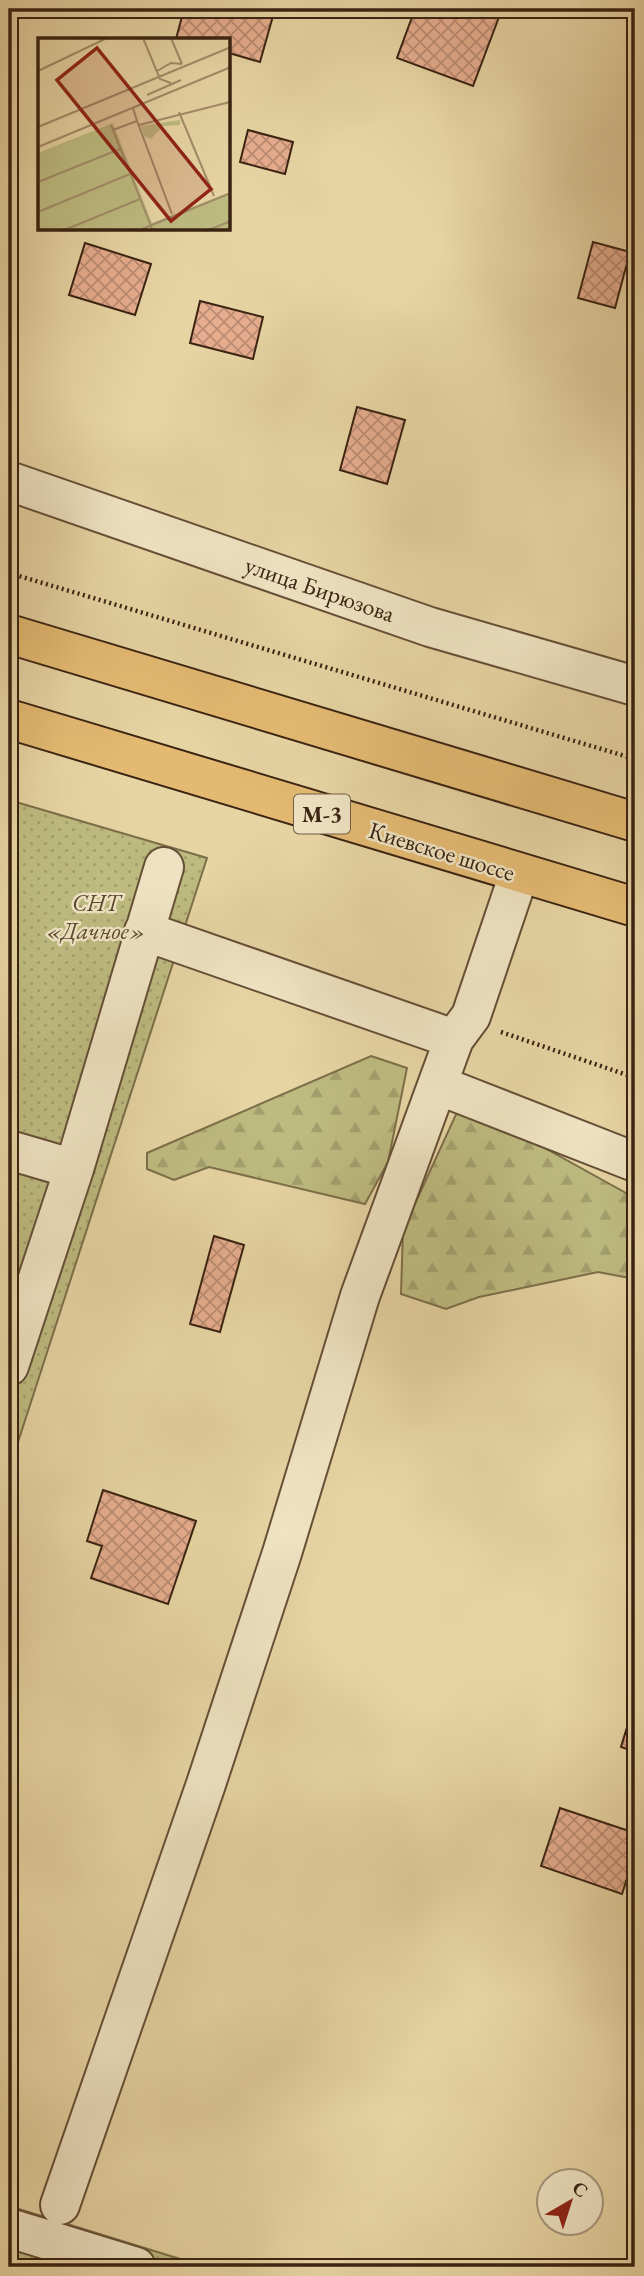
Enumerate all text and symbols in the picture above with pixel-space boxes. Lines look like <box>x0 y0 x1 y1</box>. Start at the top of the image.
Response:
inset map <box>38 38 231 231</box>
street label: улица Бирюзова <box>241 549 399 629</box>
road number: М-3 <box>294 794 350 834</box>
street label: Киевское шоссе <box>365 814 519 888</box>
park label: СНТ «Дачное» <box>46 887 146 946</box>
north arrow <box>536 2168 606 2238</box>
text: С <box>567 2175 593 2203</box>

